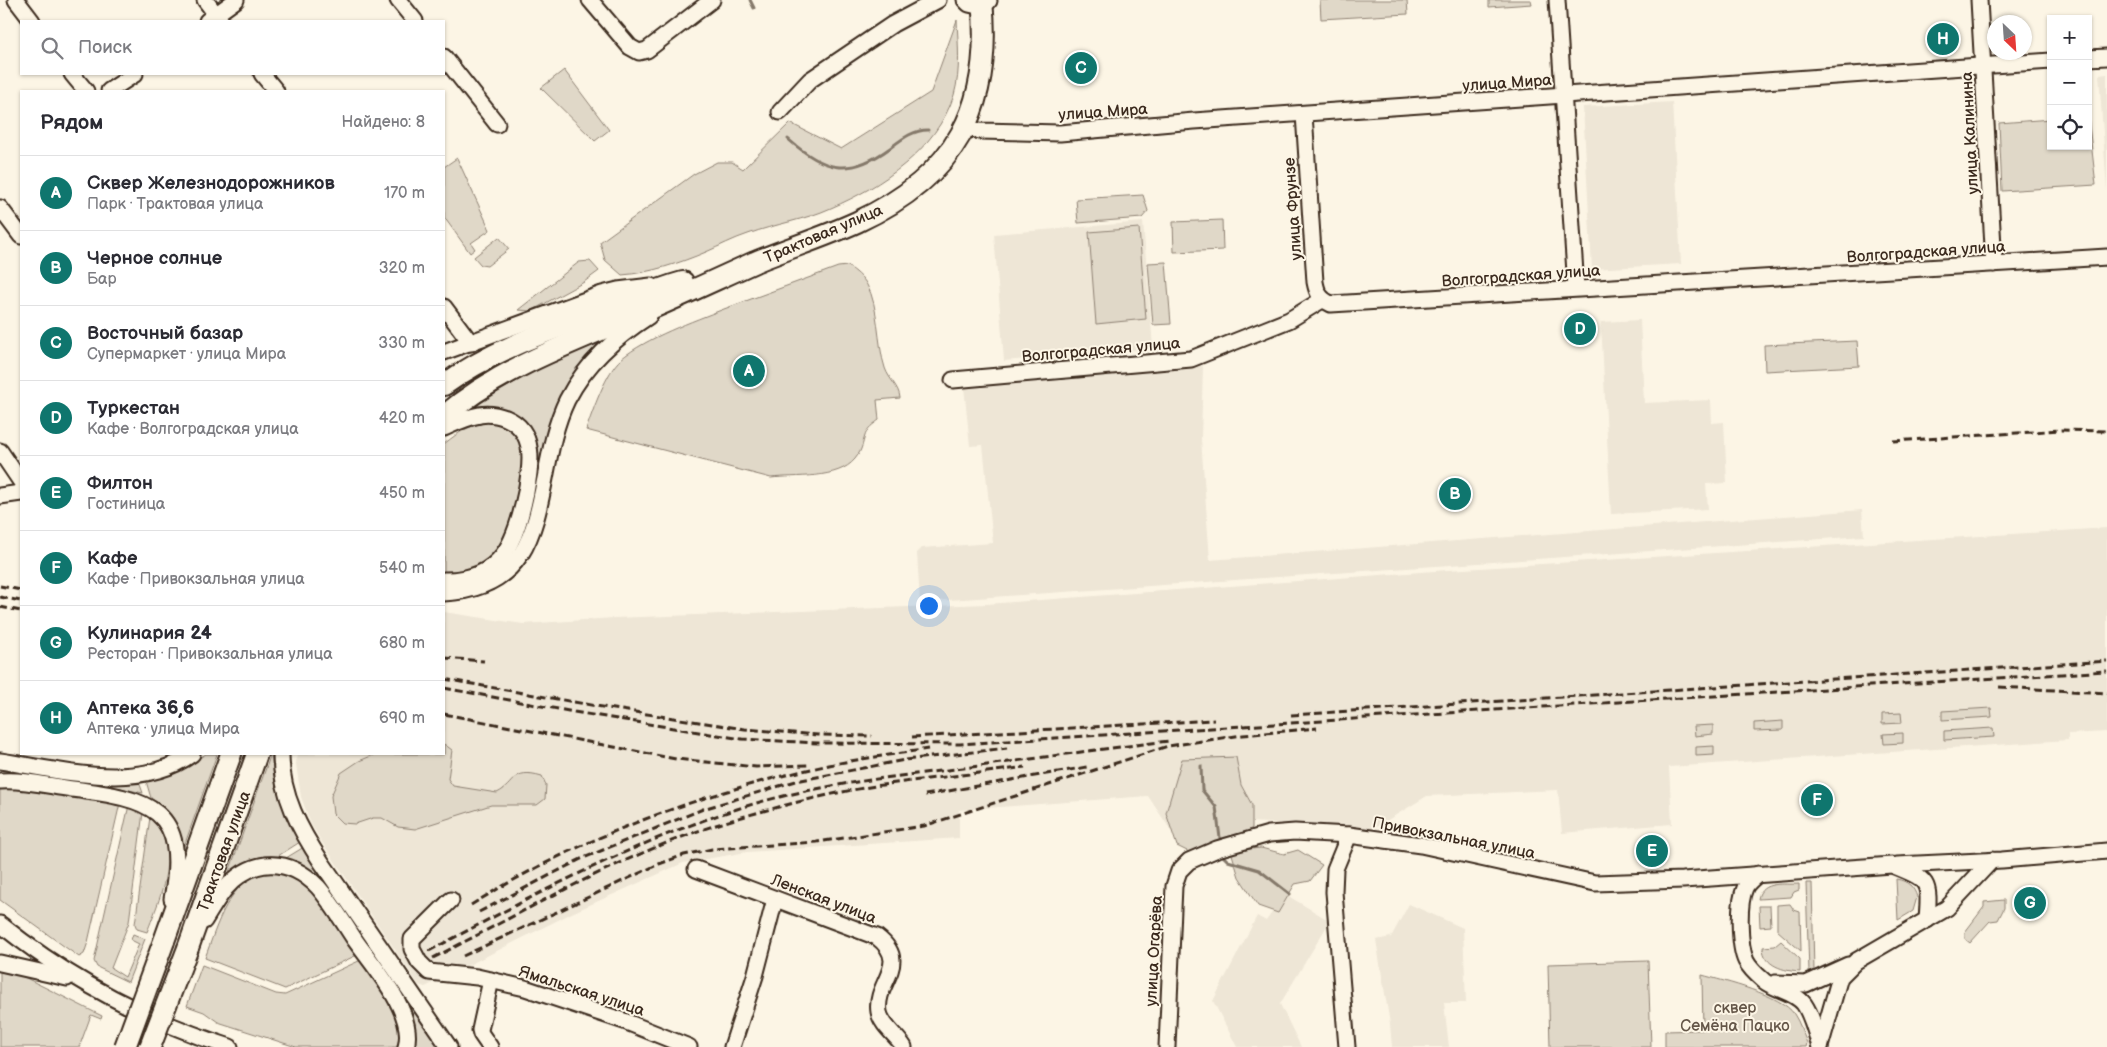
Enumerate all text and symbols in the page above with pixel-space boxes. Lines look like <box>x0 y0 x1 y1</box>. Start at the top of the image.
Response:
north arrow <box>1987 15 2032 60</box>
map controls <box>2047 15 2092 150</box>
button: + <box>2047 15 2092 60</box>
search box <box>20 20 445 75</box>
pin: H <box>1927 20 1959 58</box>
icon: search <box>38 34 66 62</box>
text: Поиск <box>78 36 132 59</box>
pin: C <box>1065 49 1097 87</box>
button: − <box>2047 60 2092 105</box>
street label: улица Мира <box>1462 71 1553 96</box>
street label: улица Калинина <box>1958 71 1983 195</box>
street label: улица Мира <box>1058 100 1149 125</box>
button: locate <box>2047 105 2092 150</box>
text: Рядом <box>40 110 103 135</box>
text: Найдено: 8 <box>342 113 425 132</box>
street label: улица Фрунзе <box>1280 157 1307 261</box>
text: Сквер Железнодорожников <box>87 172 335 195</box>
text: A <box>51 184 61 203</box>
text: 170 m <box>384 184 425 203</box>
text: Парк · Трактовая улица <box>87 195 263 214</box>
street label: Трактовая улица <box>761 201 886 268</box>
street label: Волгоградская улица <box>1846 237 2007 268</box>
text: Черное солнце <box>87 247 222 270</box>
text: B <box>50 259 62 278</box>
text: 320 m <box>379 259 425 278</box>
street label: Волгоградская улица <box>1441 261 1602 292</box>
text: Бар <box>87 270 117 289</box>
pin: D <box>1564 310 1596 348</box>
text: Восточный базар <box>87 322 243 345</box>
text: C <box>50 334 62 353</box>
text: 330 m <box>378 334 425 353</box>
street label: Волгоградская улица <box>1021 334 1182 367</box>
text: Супермаркет · улица Мира <box>87 345 286 364</box>
pin: A <box>733 352 765 390</box>
text: Туркестан <box>87 397 180 420</box>
text: D <box>50 409 62 428</box>
text: 420 m <box>379 409 425 428</box>
text: Кафе · Волгоградская улица <box>87 420 299 439</box>
text: Филтон <box>87 472 153 495</box>
pin: B <box>1439 475 1471 513</box>
text: E <box>51 484 61 503</box>
text: 450 m <box>379 484 425 503</box>
text: Гостиница <box>87 495 165 514</box>
text: Кафе <box>87 547 138 570</box>
text: F <box>51 559 61 578</box>
text: 540 m <box>379 559 425 578</box>
text: Кафе · Привокзальная улица <box>87 570 305 589</box>
your location <box>916 593 942 619</box>
text: Кулинария 24 <box>87 622 212 645</box>
text: G <box>50 634 62 653</box>
text: 680 m <box>379 634 425 653</box>
text: Ресторан · Привокзальная улица <box>87 645 333 664</box>
text: Аптека 36,6 <box>87 697 194 720</box>
text: H <box>50 709 62 728</box>
text: 690 m <box>379 709 425 728</box>
text: Аптека · улица Мира <box>87 720 240 739</box>
pin: F <box>1801 781 1833 819</box>
street label: Трактовая улица <box>194 788 255 914</box>
street label: Привокзальная улица <box>1371 813 1537 864</box>
pin: E <box>1636 832 1668 870</box>
street label: Ленская улица <box>767 870 879 928</box>
pin: G <box>2014 884 2046 922</box>
street label: улица Огарёва <box>1142 895 1167 1007</box>
street label: Ямальская улица <box>516 962 647 1021</box>
park label: сквер Семёна Пацко <box>1680 999 1790 1036</box>

